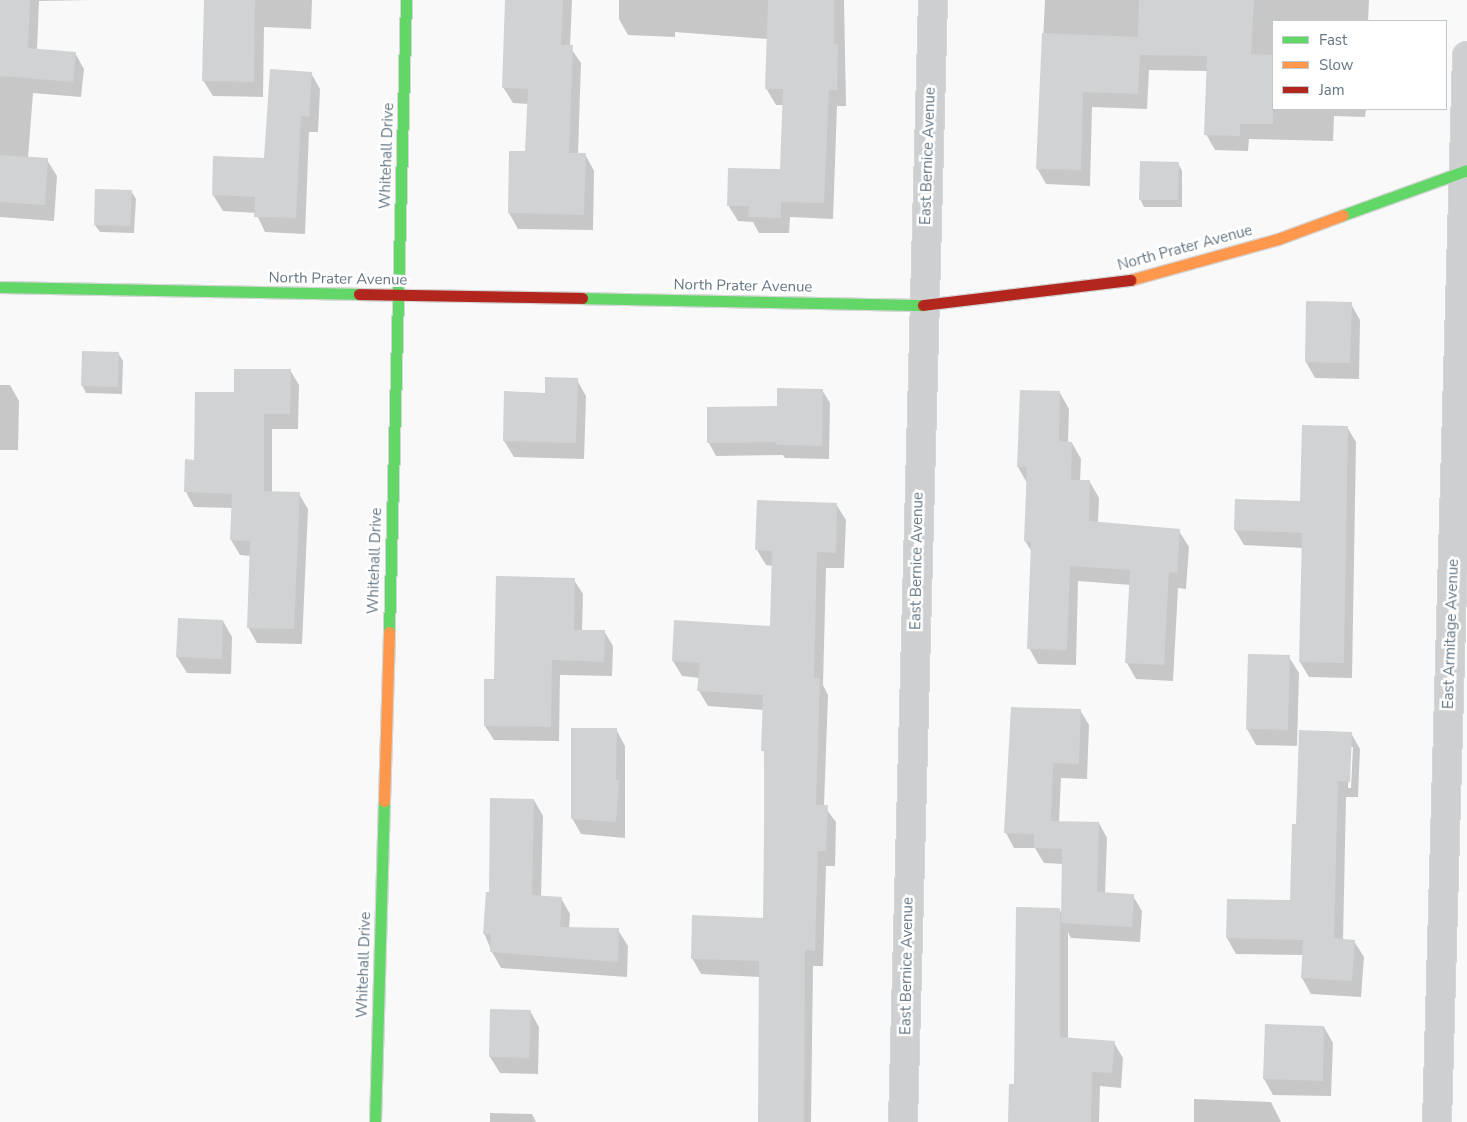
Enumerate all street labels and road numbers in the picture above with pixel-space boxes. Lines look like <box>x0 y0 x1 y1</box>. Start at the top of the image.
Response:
street label: East Bernice Avenue <box>917 87 939 225</box>
street label: Whitehall Drive <box>376 102 398 210</box>
street label: North Prater Avenue <box>1116 221 1254 275</box>
street label: North Prater Avenue <box>268 269 408 289</box>
street label: North Prater Avenue <box>673 276 813 296</box>
street label: East Bernice Avenue <box>907 492 927 630</box>
street label: Whitehall Drive <box>364 507 386 615</box>
street label: East Armitage Avenue <box>1439 559 1463 709</box>
street label: East Bernice Avenue <box>897 897 917 1035</box>
street label: Whitehall Drive <box>353 911 375 1019</box>

